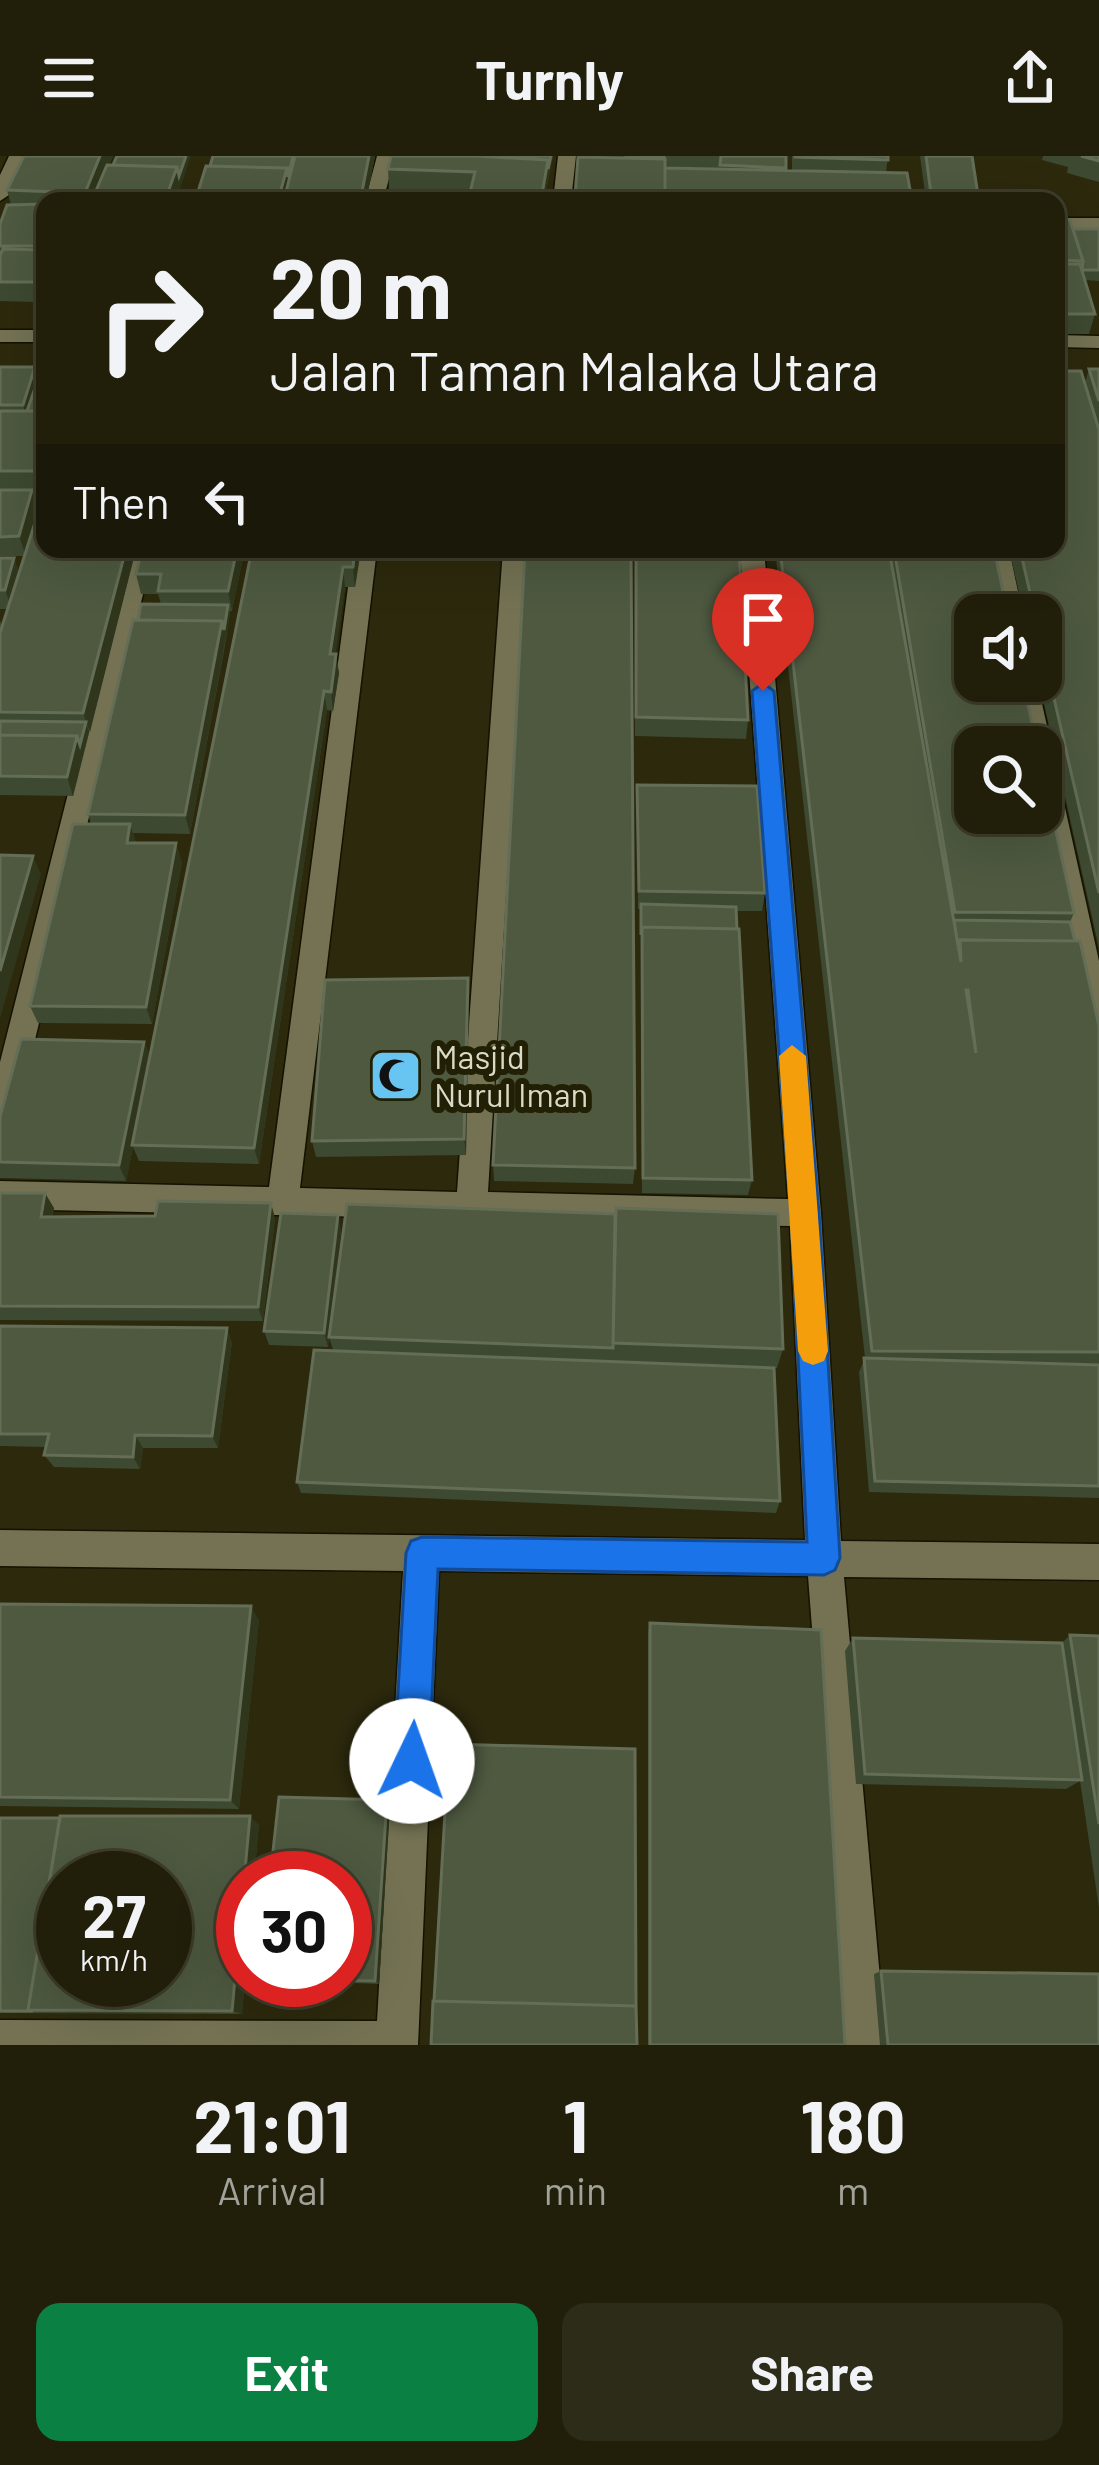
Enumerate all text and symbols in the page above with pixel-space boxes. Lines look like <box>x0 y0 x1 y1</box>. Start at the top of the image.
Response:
icon: menu <box>36 45 102 111</box>
icon: share <box>997 45 1063 111</box>
text: Turnly <box>475 46 624 111</box>
text: 20 m <box>270 235 452 336</box>
icon: right <box>72 240 228 396</box>
text: Jalan Taman Malaka Utara <box>270 337 879 402</box>
icon: left <box>194 468 260 534</box>
text: Then <box>72 474 170 528</box>
pin <box>712 568 814 691</box>
icon: arrive <box>730 586 796 652</box>
map controls <box>954 594 1062 834</box>
button: sound <box>954 594 1062 702</box>
button: search <box>954 726 1062 834</box>
place label: Masjid Nurul Iman <box>434 1036 588 1114</box>
mosque icon: Masjid Nurul Iman <box>367 1048 423 1104</box>
position arrow <box>349 1698 475 1824</box>
speed limit sign: 30 <box>216 1851 372 2007</box>
text: 27 <box>82 1878 146 1950</box>
text: km/h <box>80 1941 148 1977</box>
text: 21:01 <box>193 2081 351 2167</box>
text: 1 <box>563 2081 588 2167</box>
text: 180 <box>800 2081 906 2167</box>
text: Arrival <box>217 2166 326 2213</box>
text: min <box>544 2166 607 2213</box>
text: m <box>837 2166 869 2213</box>
button: Exit <box>36 2303 538 2441</box>
button: Share <box>562 2303 1063 2441</box>

